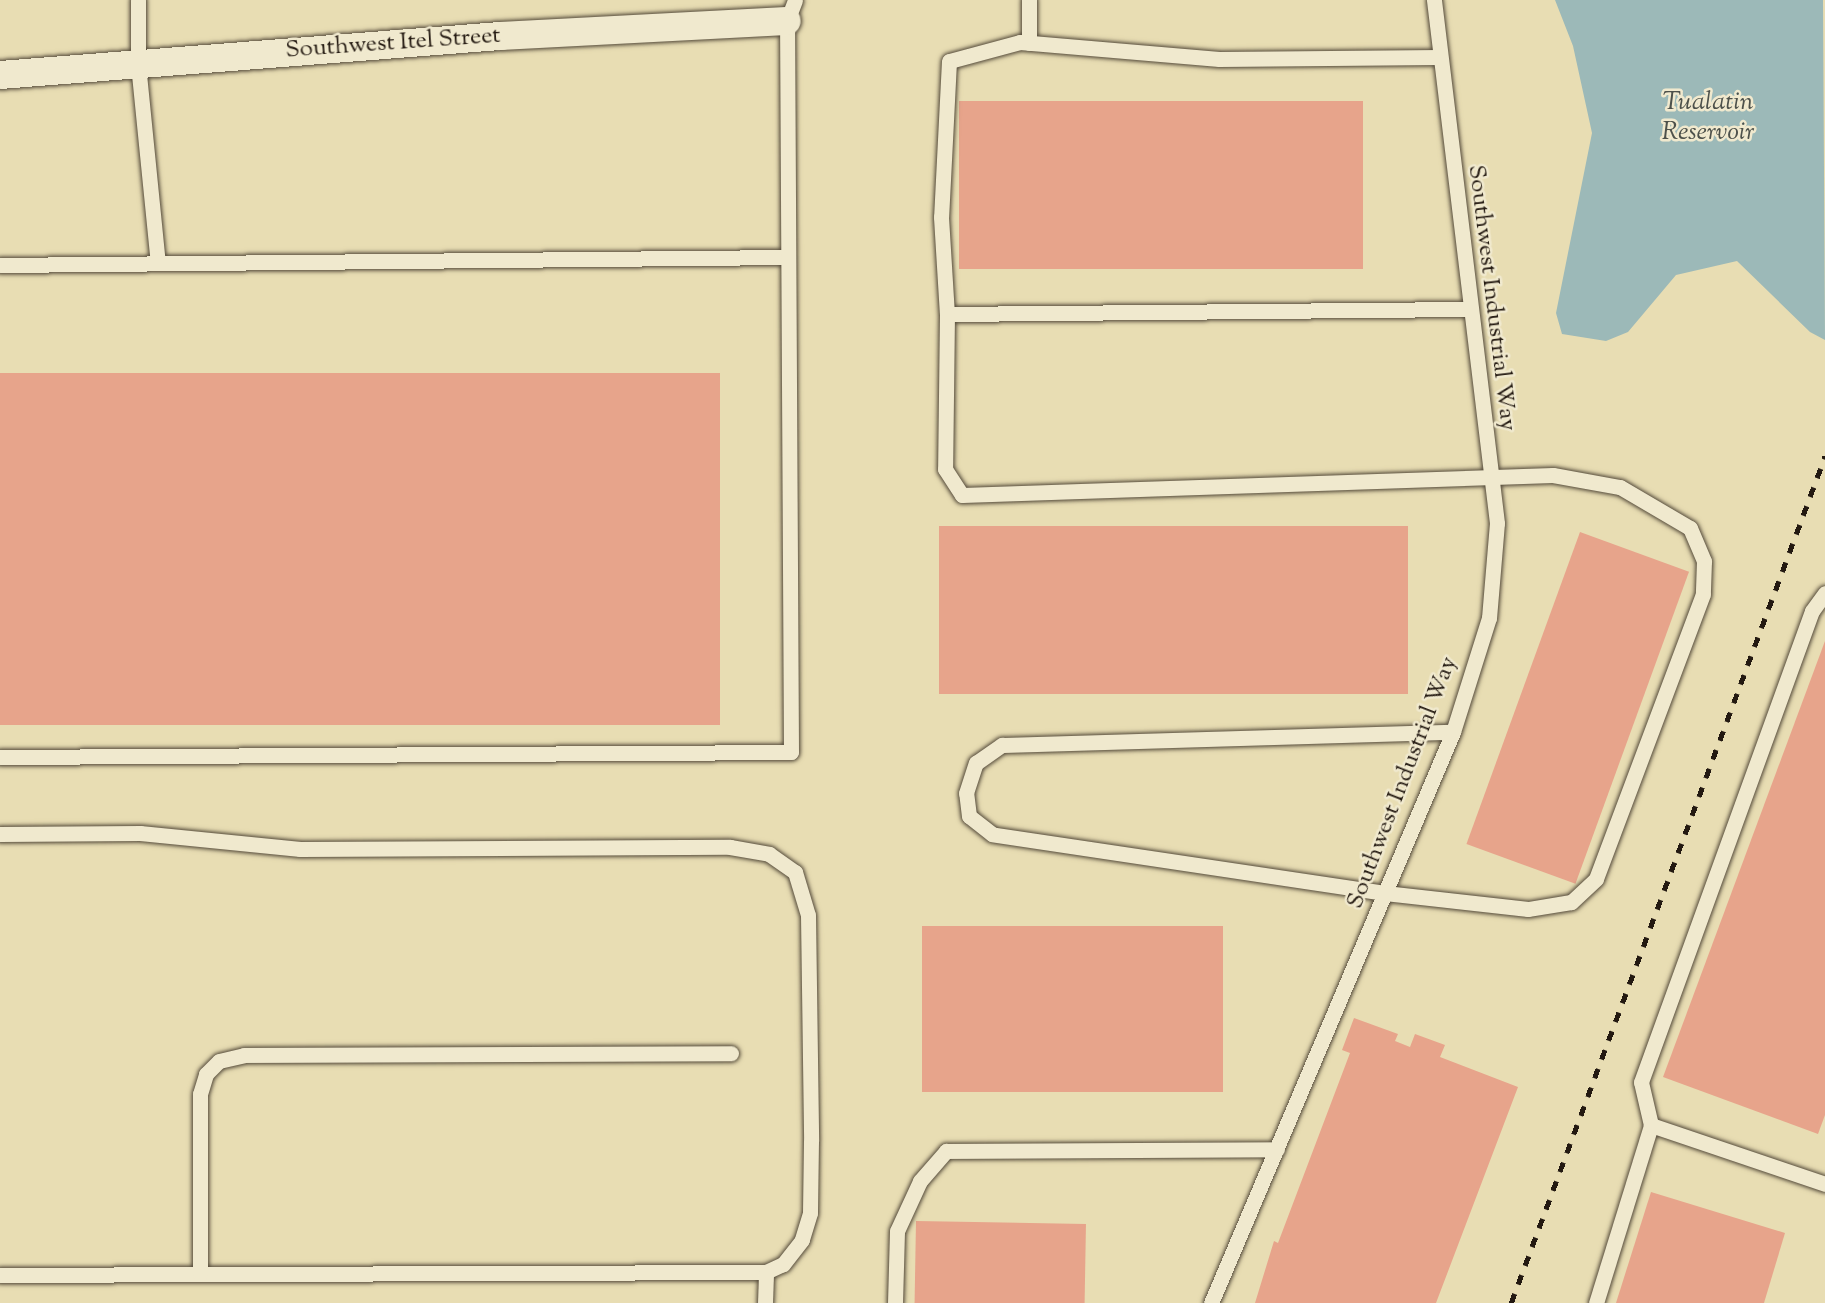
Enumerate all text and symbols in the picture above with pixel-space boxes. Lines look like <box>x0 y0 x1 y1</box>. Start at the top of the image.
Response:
street label: Southwest Itel Street <box>285 22 501 66</box>
water label: Tualatin Reservoir <box>1662 87 1754 148</box>
street label: Southwest Industrial Way <box>1460 163 1522 433</box>
street label: Southwest Industrial Way <box>1342 653 1464 913</box>

